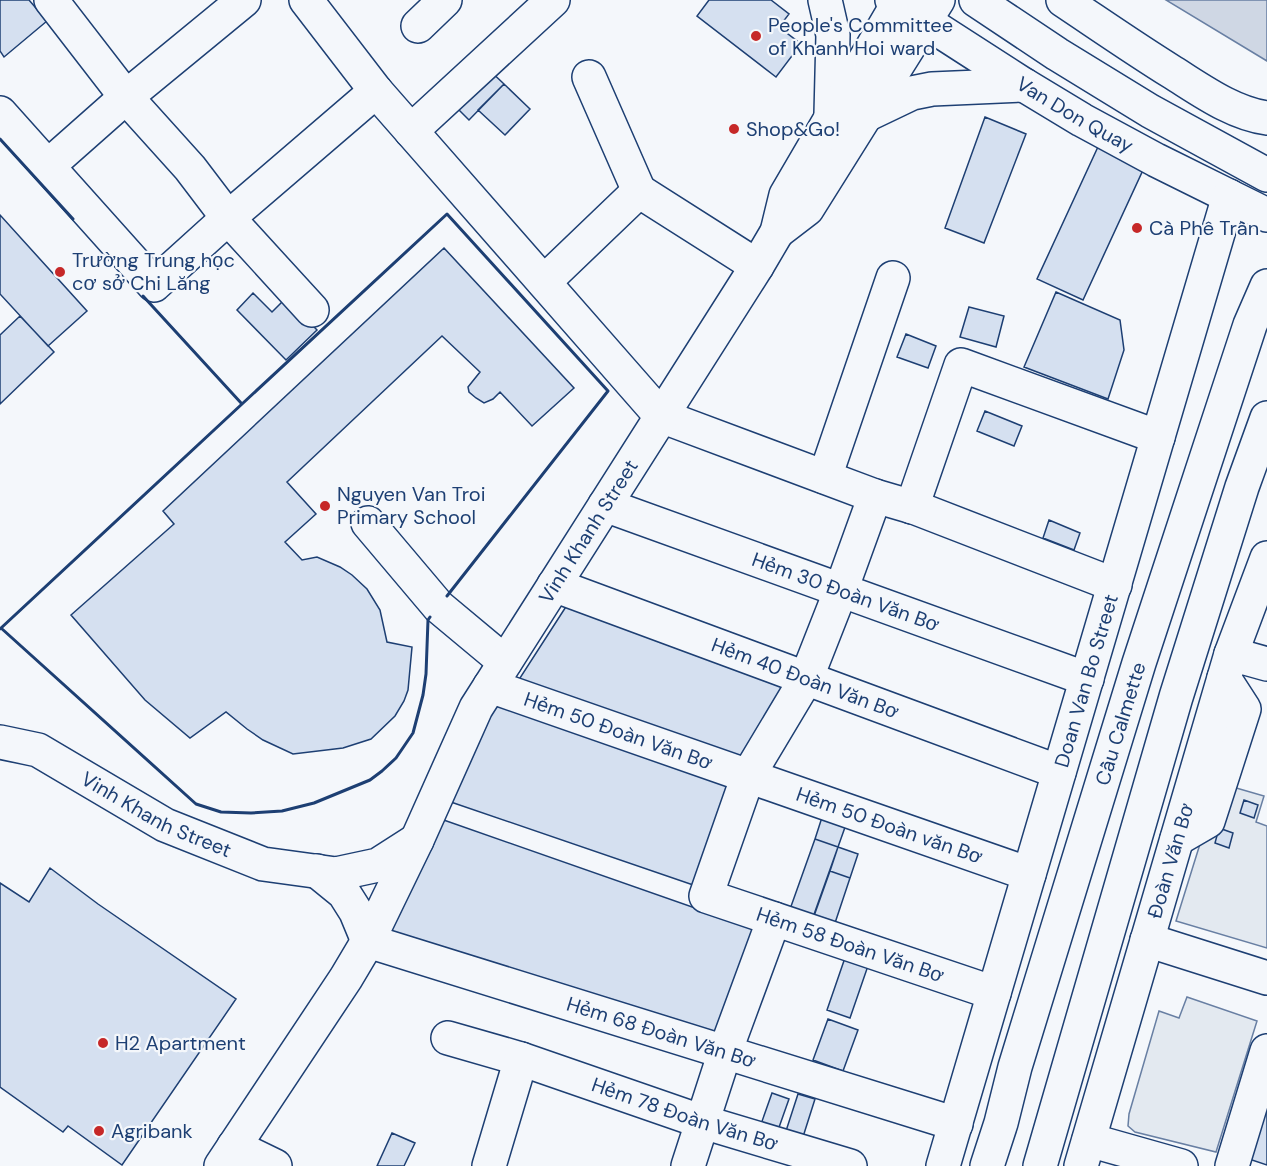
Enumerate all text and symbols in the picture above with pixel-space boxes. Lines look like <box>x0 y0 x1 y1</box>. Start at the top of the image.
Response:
place label: People's Committee of Khanh Hoi ward <box>768 12 953 61</box>
marker: People's Committee of Khanh Hoi ward <box>749 29 763 43</box>
street label: Van Don Quay <box>1011 71 1138 158</box>
place label: Shop&Go! <box>746 116 840 142</box>
marker: Shop&Go! <box>727 122 741 136</box>
place label: Cà Phê Trần <box>1149 215 1259 241</box>
marker: Cà Phê Trần <box>1130 221 1144 235</box>
place label: Trường Trung học cơ sở Chi Lăng <box>72 247 235 296</box>
marker: Trường Trung học cơ sở Chi Lăng <box>53 265 67 279</box>
street label: Vinh Khanh Street <box>533 454 644 608</box>
place label: Nguyen Van Troi Primary School <box>337 481 485 530</box>
marker: Nguyen Van Troi Primary School <box>318 499 332 513</box>
street label: Hẻm 30 Đoàn Văn Bơ <box>748 546 943 638</box>
street label: Doan Van Bo Street <box>1048 591 1124 770</box>
street label: Hẻm 40 Đoàn Văn Bơ <box>708 631 903 725</box>
street label: Cầu Calmette <box>1089 659 1151 788</box>
street label: Hẻm 50 Đoàn Văn Bơ <box>521 686 716 776</box>
street label: Vinh Khanh Street <box>76 765 235 863</box>
street label: Hẻm 50 Đoàn văn Bơ <box>793 781 986 870</box>
street label: Đoàn Văn Bơ <box>1141 800 1200 922</box>
street label: Hẻm 58 Đoàn Văn Bơ <box>753 901 948 988</box>
street label: Hẻm 68 Đoàn Văn Bơ <box>564 991 759 1074</box>
place label: H2 Apartment <box>115 1030 246 1056</box>
marker: H2 Apartment <box>96 1036 110 1050</box>
street label: Hẻm 78 Đoàn Văn Bơ <box>588 1071 781 1157</box>
place label: Agribank <box>111 1118 193 1144</box>
marker: Agribank <box>92 1124 106 1138</box>

